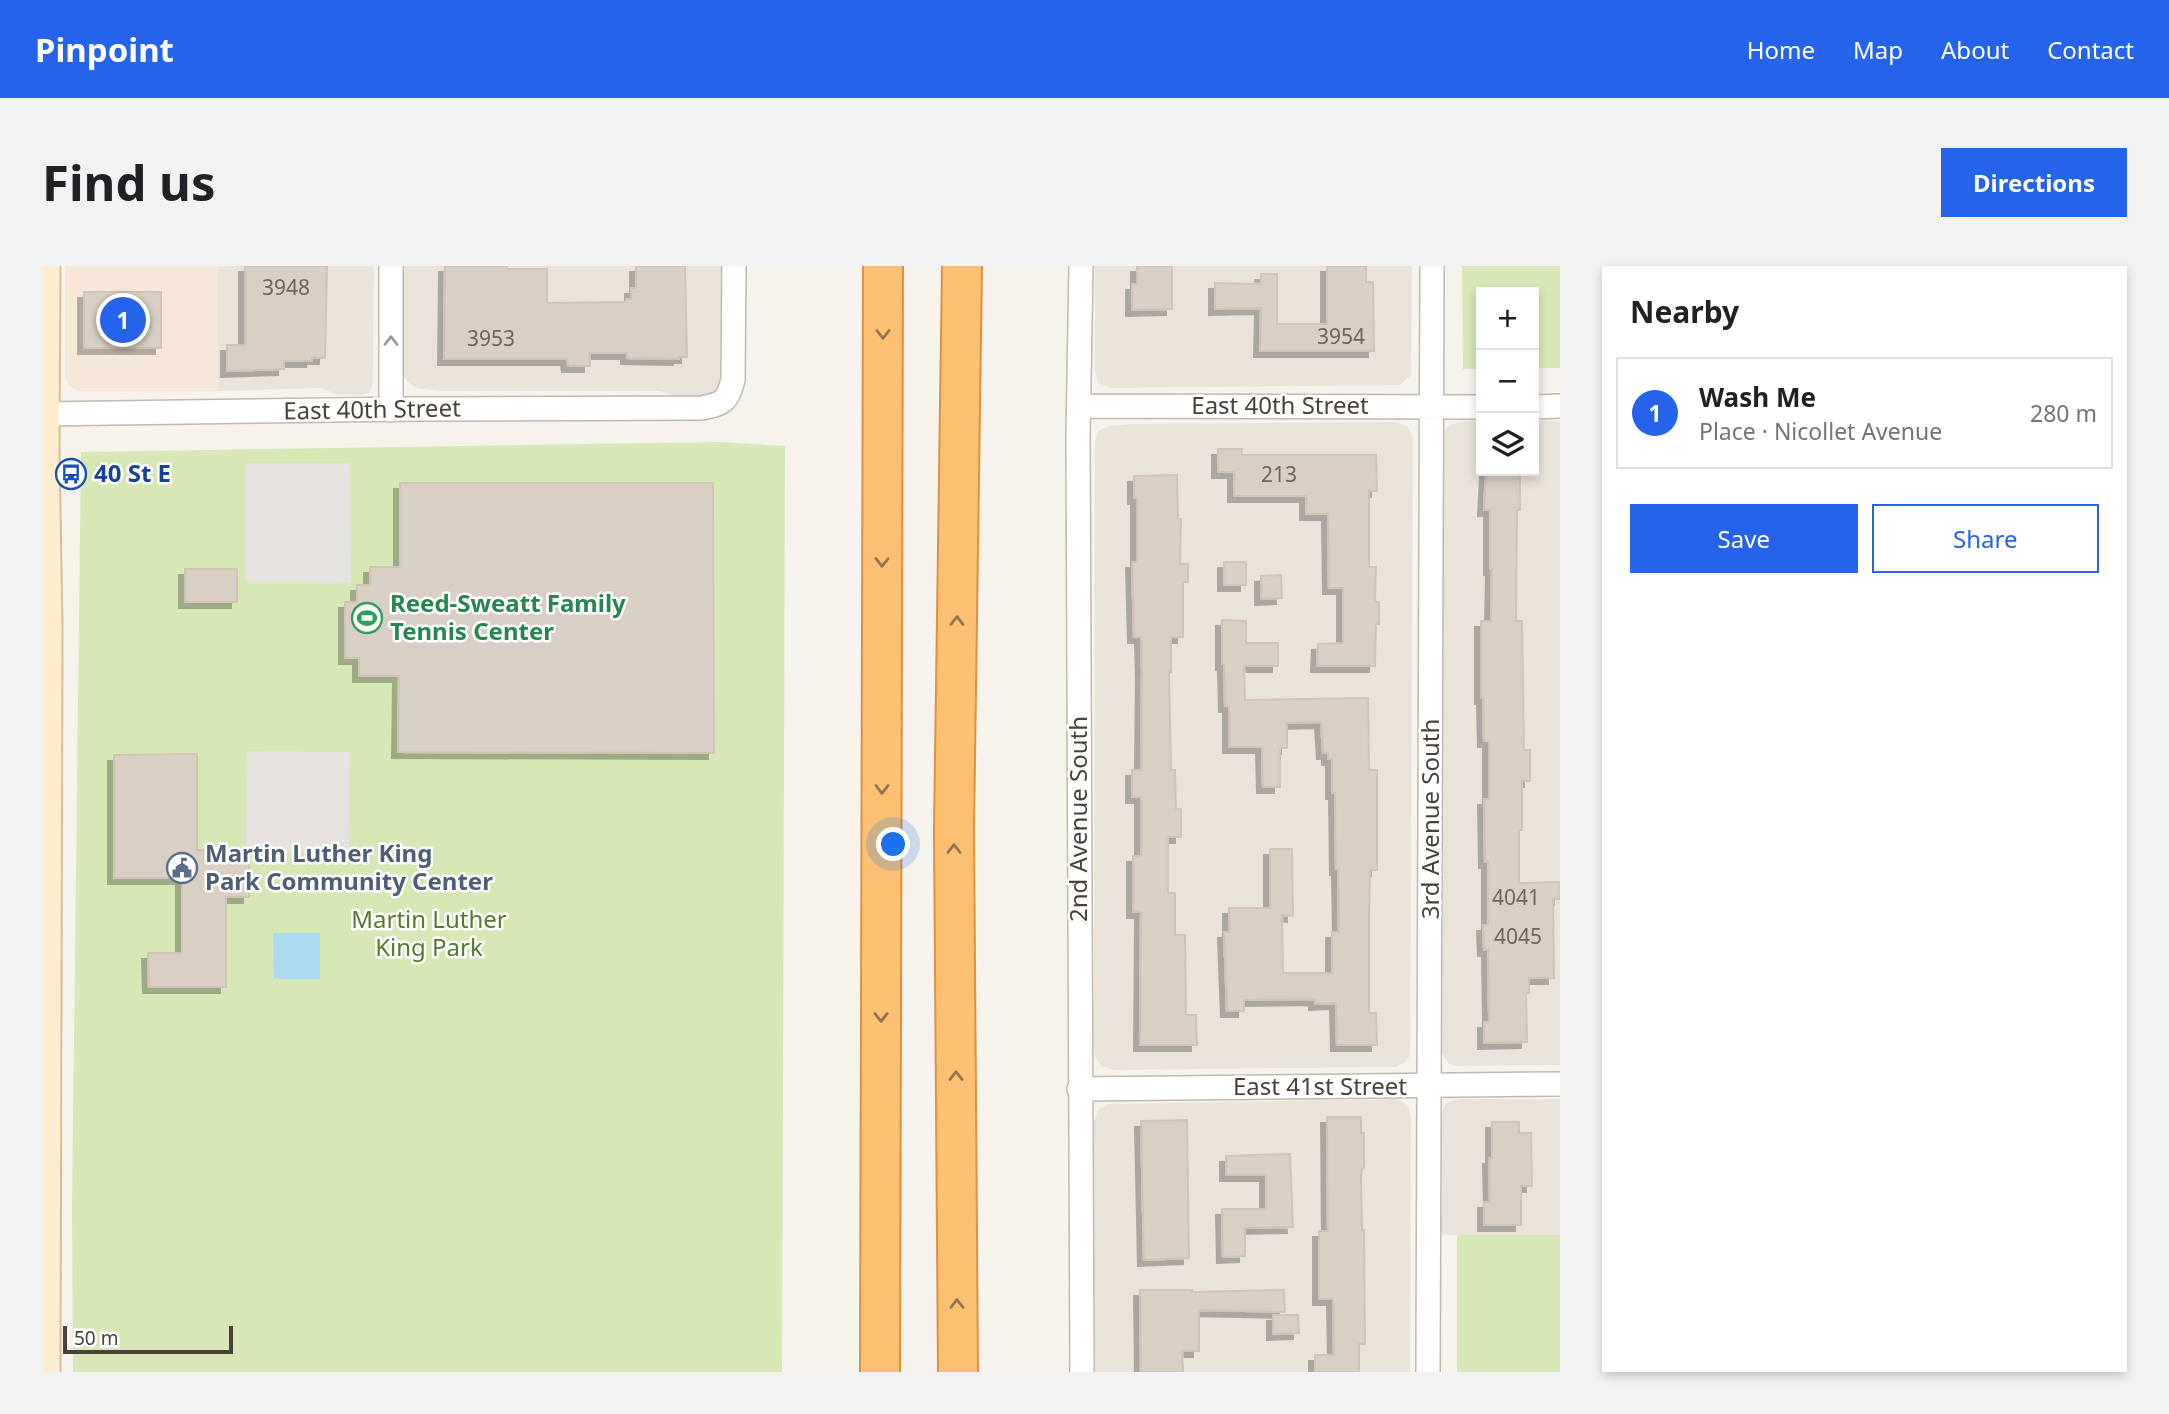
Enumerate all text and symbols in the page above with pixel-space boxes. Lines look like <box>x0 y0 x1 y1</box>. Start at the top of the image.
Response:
text: Pinpoint <box>35 27 174 72</box>
text: Home <box>1747 33 1815 66</box>
text: Map <box>1853 33 1903 66</box>
text: About <box>1941 33 2009 66</box>
text: Contact <box>2047 33 2134 66</box>
button: Directions <box>1941 148 2127 217</box>
text: Find us <box>42 149 216 215</box>
house number: 3948 <box>262 273 310 301</box>
map controls <box>1476 287 1539 476</box>
button: + <box>1476 287 1539 350</box>
text: Nearby <box>1630 291 1739 332</box>
pin: 1 <box>100 294 146 346</box>
house number: 3954 <box>1317 322 1365 350</box>
house number: 3953 <box>467 324 515 352</box>
one-way arrow <box>875 329 891 340</box>
one-way arrow <box>383 336 399 346</box>
button: − <box>1476 350 1539 413</box>
text: Wash Me <box>1699 379 1816 415</box>
street label: East 40th Street <box>1191 388 1369 421</box>
street label: East 40th Street <box>283 390 461 427</box>
text: 1 <box>1648 397 1662 429</box>
text: 280 m <box>2030 397 2097 429</box>
button: layers <box>1476 413 1539 476</box>
text: Place · Nicollet Avenue <box>1699 415 1942 447</box>
place label: 40 St E <box>94 456 171 489</box>
bus stop icon: 40 St E <box>54 457 88 491</box>
house number: 213 <box>1261 460 1297 488</box>
button: Save <box>1630 504 1858 573</box>
button: Share <box>1872 504 2099 573</box>
one-way arrow <box>874 557 890 567</box>
place label: Reed-Sweatt Family Tennis Center <box>390 586 626 647</box>
sports icon: Reed-Sweatt Family Tennis Center <box>350 601 384 635</box>
one-way arrow <box>949 616 965 626</box>
street label: 2nd Avenue South <box>1061 716 1094 922</box>
street label: 3rd Avenue South <box>1413 719 1446 919</box>
one-way arrow <box>874 784 890 795</box>
your location <box>876 827 910 861</box>
place label: Martin Luther King Park Community Center <box>205 836 493 897</box>
one-way arrow <box>947 843 962 854</box>
public building icon: Martin Luther King Park Community Center <box>165 851 199 885</box>
house number: 4041 <box>1492 883 1540 911</box>
park label: Martin Luther King Park <box>351 902 507 963</box>
house number: 4045 <box>1494 922 1542 950</box>
one-way arrow <box>873 1012 889 1022</box>
street label: East 41st Street <box>1233 1069 1407 1102</box>
one-way arrow <box>948 1071 964 1081</box>
one-way arrow <box>950 1298 965 1309</box>
scale bar <box>63 1323 233 1355</box>
text: 50 m <box>74 1325 118 1351</box>

